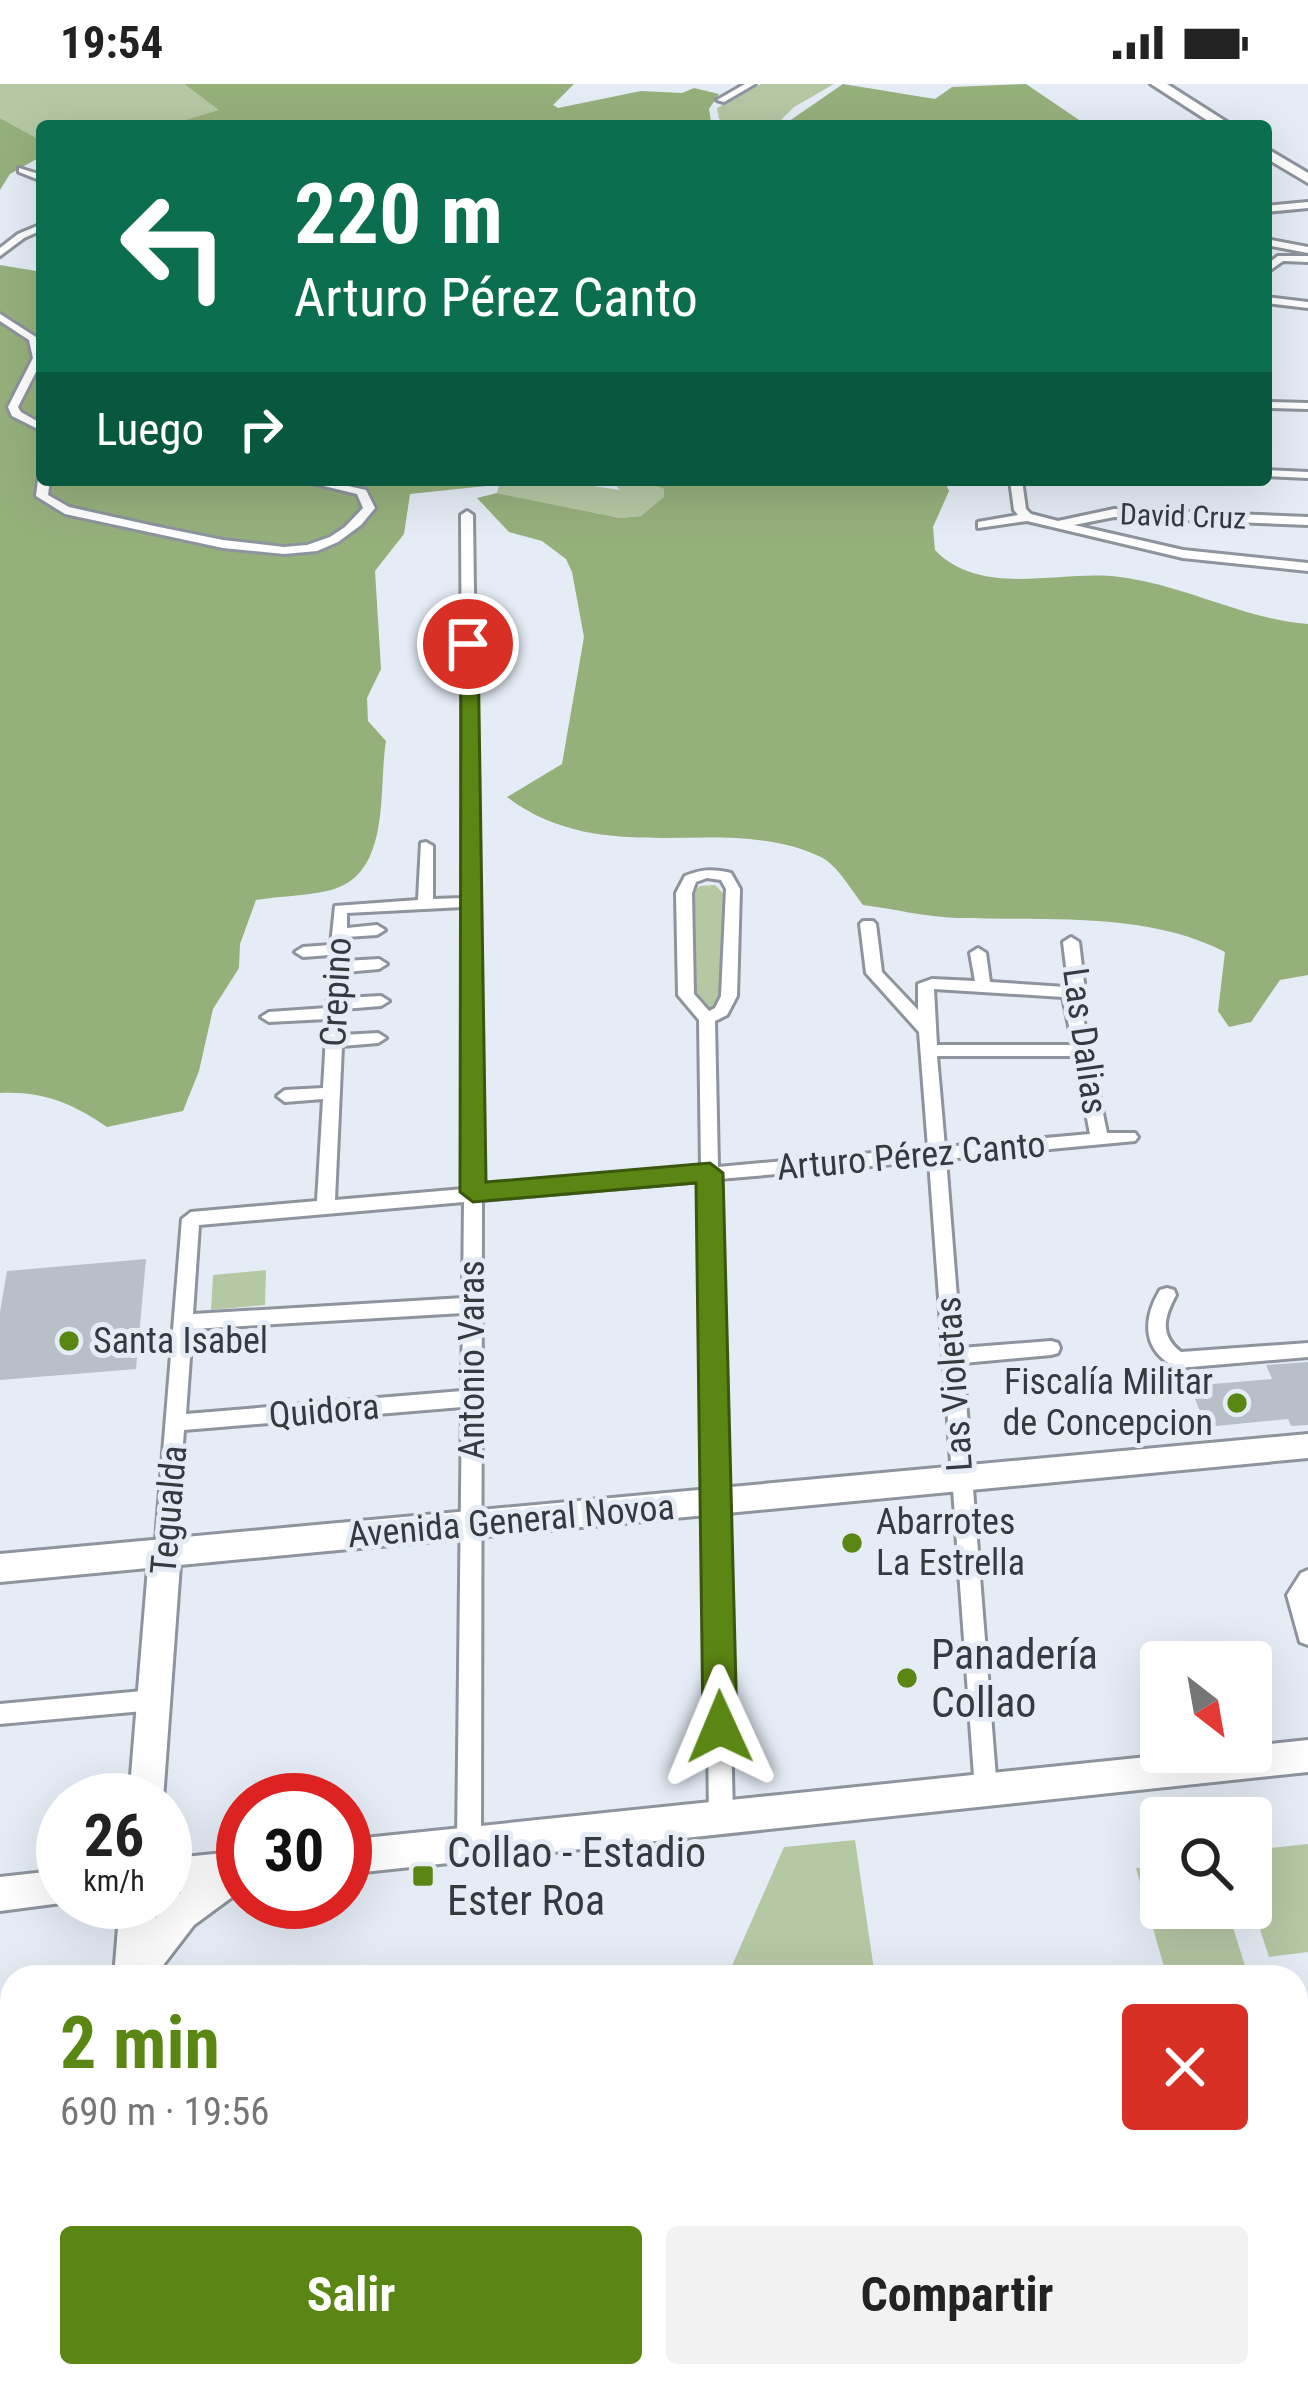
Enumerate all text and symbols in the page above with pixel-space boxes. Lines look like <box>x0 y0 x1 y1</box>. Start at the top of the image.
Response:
text: 19:54 <box>60 16 163 69</box>
text: 220 m <box>294 165 503 264</box>
icon: left <box>96 168 252 324</box>
text: Arturo Pérez Canto <box>294 266 698 329</box>
icon: right <box>228 396 294 462</box>
text: Luego <box>96 403 204 456</box>
street label: David Cruz <box>1119 496 1247 536</box>
pin <box>417 593 519 695</box>
icon: arrive <box>435 611 501 677</box>
street label: Crepino <box>312 936 360 1048</box>
street label: Las Dalias <box>1054 965 1116 1117</box>
street label: Arturo Pérez Canto <box>775 1123 1047 1189</box>
street label: Antonio Varas <box>451 1260 493 1460</box>
street label: Las Violetas <box>927 1295 981 1473</box>
place label: Santa Isabel <box>93 1320 268 1362</box>
marker: Santa Isabel <box>56 1328 82 1354</box>
place label: Fiscalía Militar de Concepcion <box>1002 1361 1213 1444</box>
street label: Quidora <box>267 1385 381 1437</box>
marker: Fiscalía Militar de Concepcion <box>1224 1390 1250 1416</box>
street label: Tegualda <box>142 1444 196 1576</box>
street label: Avenida General Novoa <box>346 1486 676 1556</box>
place label: Abarrotes La Estrella <box>876 1501 1025 1584</box>
marker: Abarrotes La Estrella <box>839 1530 865 1556</box>
place label: Panadería Collao <box>931 1630 1098 1727</box>
north arrow <box>1140 1641 1272 1773</box>
map controls <box>1140 1641 1272 1929</box>
position arrow <box>657 1664 783 1790</box>
marker: Panadería Collao <box>894 1665 920 1691</box>
speed limit sign: 30 <box>216 1773 372 1929</box>
button: search <box>1140 1797 1272 1929</box>
text: 26 <box>84 1800 144 1871</box>
place label: Collao - Estadio Ester Roa <box>447 1828 706 1925</box>
text: km/h <box>83 1863 145 1898</box>
marker: Collao - Estadio Ester Roa <box>410 1863 436 1889</box>
text: 2 min <box>60 2001 220 2086</box>
button: close <box>1122 2004 1248 2130</box>
text: 690 m · 19:56 <box>60 2089 270 2135</box>
button: Salir <box>60 2226 642 2364</box>
button: Compartir <box>666 2226 1248 2364</box>

